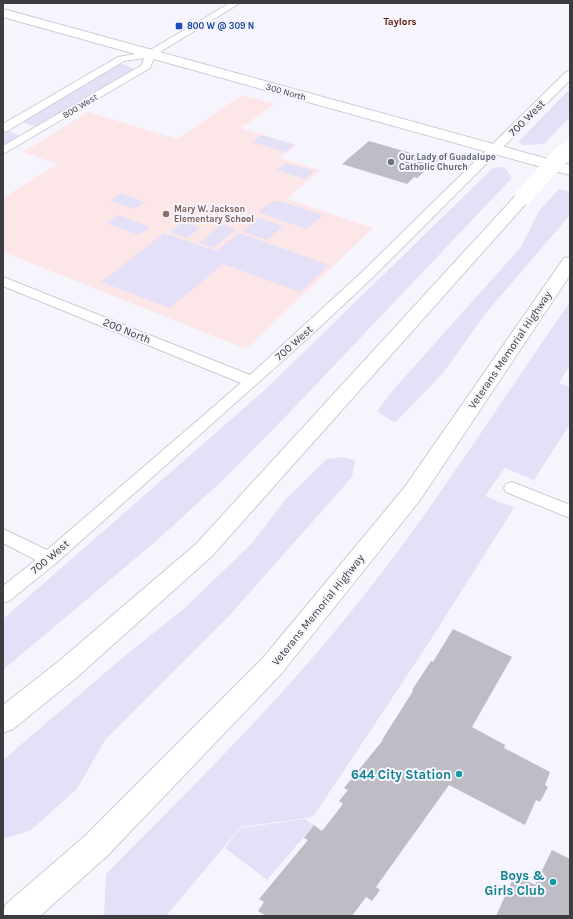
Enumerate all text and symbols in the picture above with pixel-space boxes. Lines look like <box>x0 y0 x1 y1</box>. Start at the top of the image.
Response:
district label: Taylors <box>383 16 417 28</box>
marker: 800 W @ 309 N <box>174 21 184 31</box>
place label: 800 W @ 309 N <box>187 21 254 31</box>
street label: 300 North <box>265 82 307 102</box>
street label: 800 West <box>61 91 100 120</box>
street label: 700 West <box>506 97 548 139</box>
place label: Our Lady of Guadalupe Catholic Church <box>399 152 496 172</box>
marker: Our Lady of Guadalupe Catholic Church <box>386 157 396 167</box>
place label: Mary W. Jackson Elementary School <box>174 204 254 224</box>
marker: Mary W. Jackson Elementary School <box>161 209 171 219</box>
street label: Veterans Memorial Highway <box>466 289 554 411</box>
street label: 200 North <box>101 316 153 346</box>
street label: 700 West <box>273 323 315 363</box>
street label: 700 West <box>28 537 72 577</box>
street label: Veterans Memorial Highway <box>269 552 367 668</box>
place label: 644 City Station <box>351 767 451 782</box>
marker: 644 City Station <box>454 769 464 779</box>
place label: Boys & Girls Club <box>484 868 545 898</box>
marker: Boys & Girls Club <box>548 877 558 887</box>

